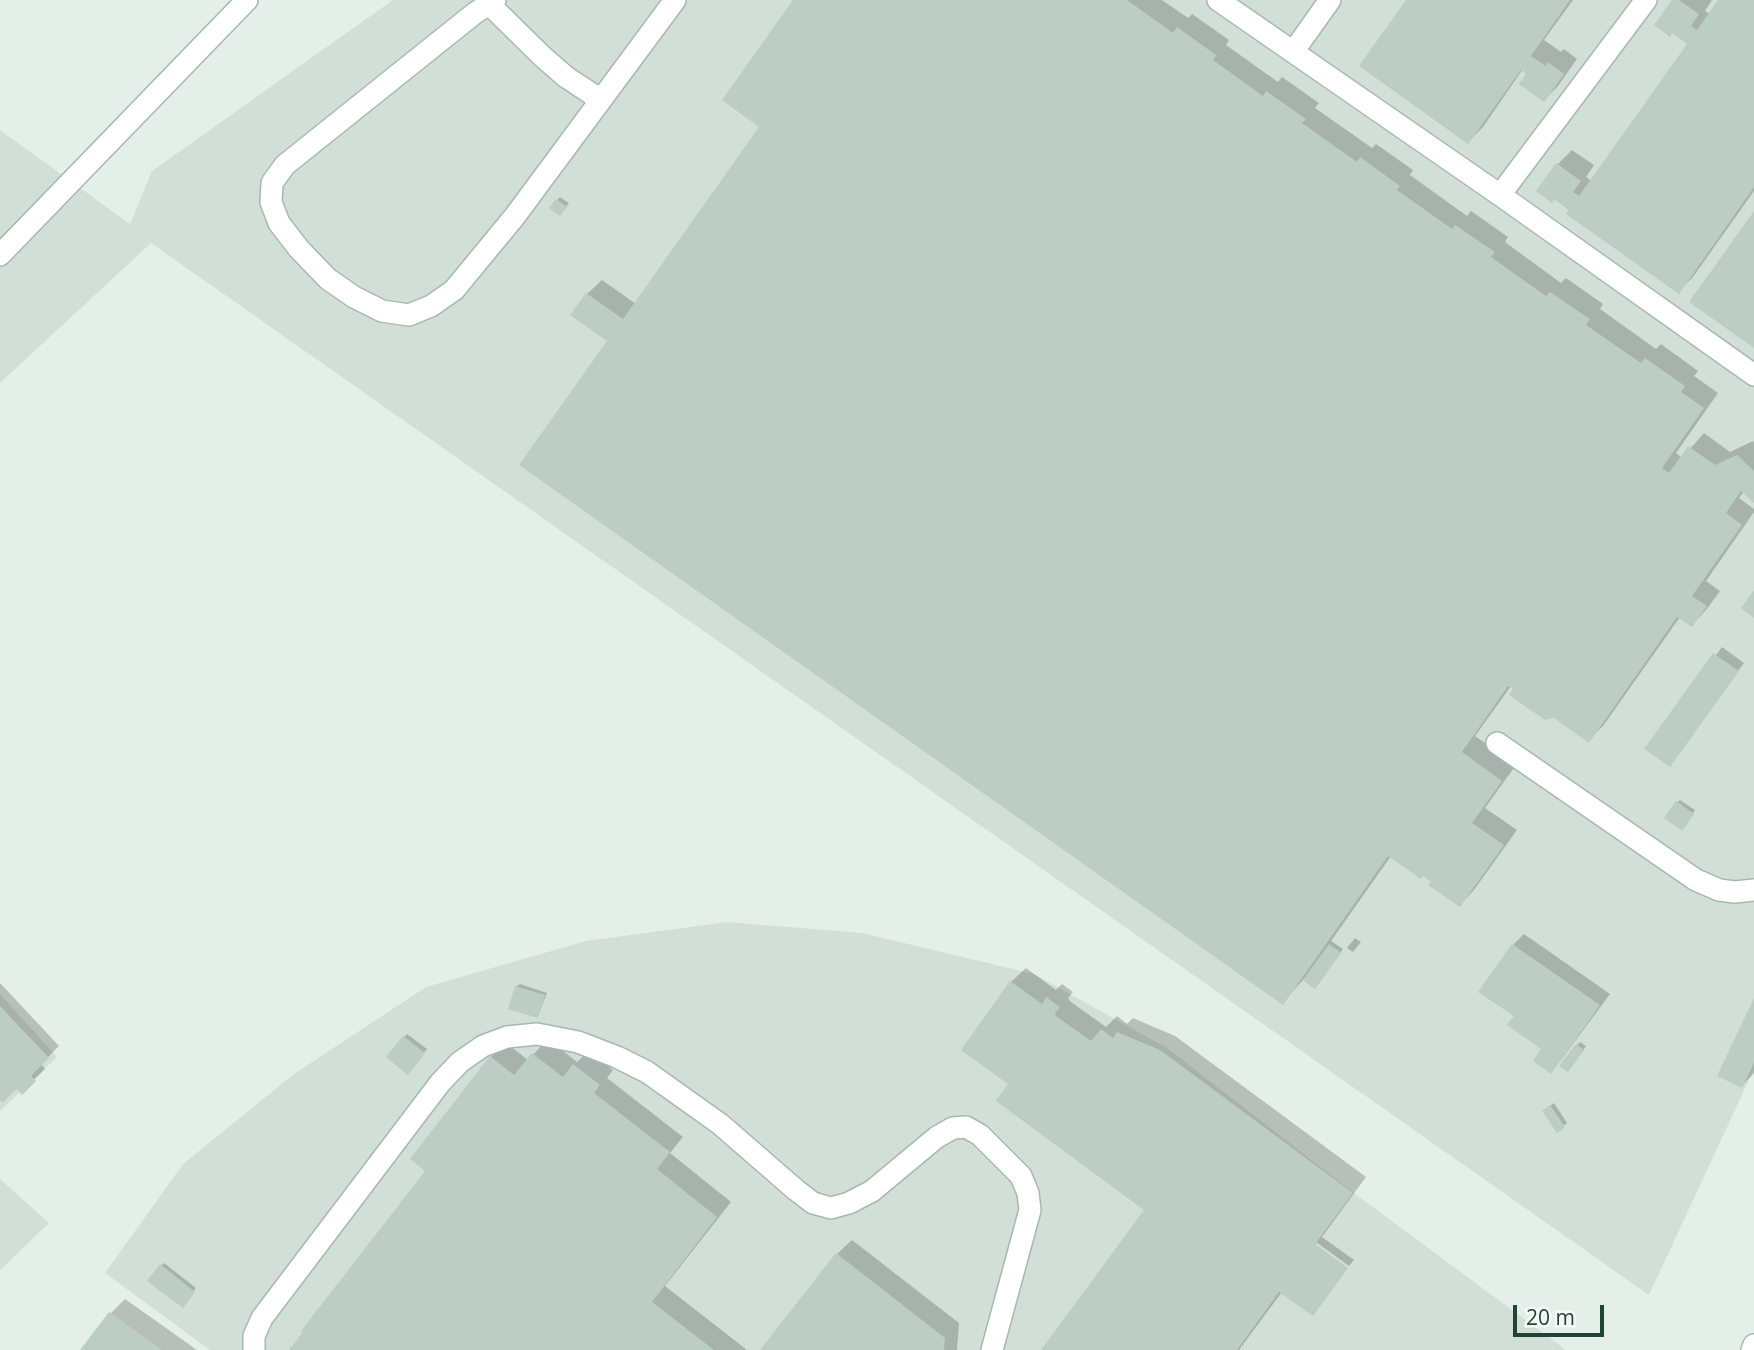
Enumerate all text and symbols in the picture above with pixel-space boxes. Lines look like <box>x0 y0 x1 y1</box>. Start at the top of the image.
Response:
scale bar <box>1516 1290 1607 1334</box>
text: 20 m <box>1526 1303 1575 1331</box>

